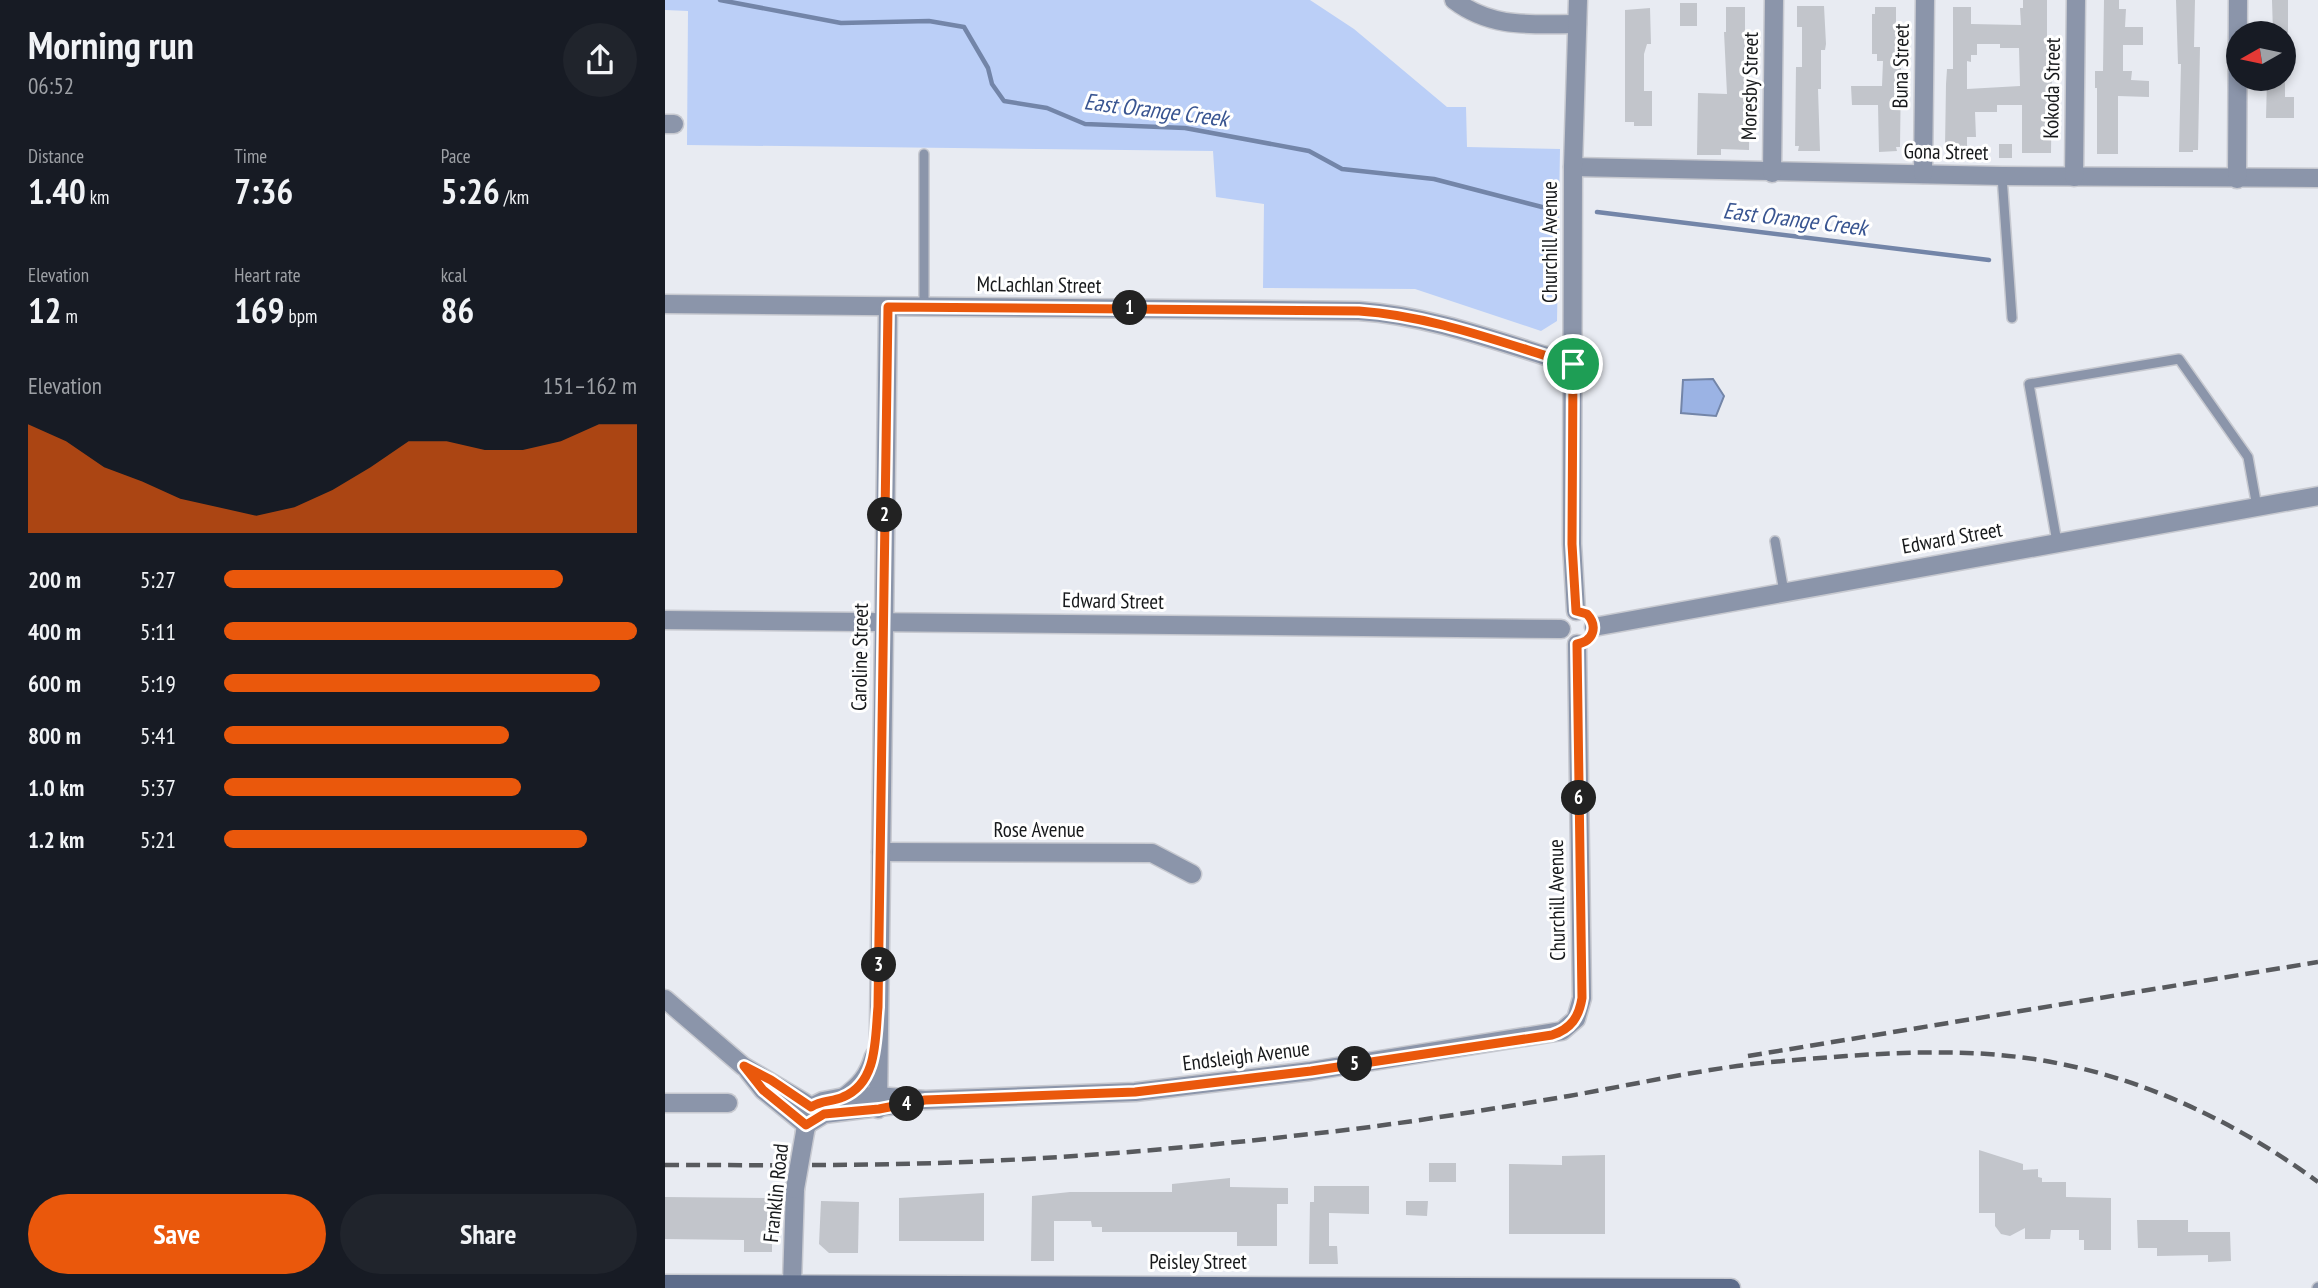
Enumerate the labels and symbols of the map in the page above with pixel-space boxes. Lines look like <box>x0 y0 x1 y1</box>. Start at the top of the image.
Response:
north arrow <box>2226 21 2296 91</box>
street label: Buna Street <box>1886 23 1915 108</box>
street label: Moresby Street <box>1735 31 1764 140</box>
street label: Kokoda Street <box>2037 37 2066 139</box>
water label: East Orange Creek <box>1082 86 1233 133</box>
street label: Gona Street <box>1903 137 1989 166</box>
street label: Churchill Avenue <box>1536 181 1563 303</box>
water label: East Orange Creek <box>1721 195 1872 242</box>
street label: McLachlan Street <box>976 270 1102 299</box>
pin: 1 <box>1113 290 1147 326</box>
pin <box>1543 334 1603 394</box>
pin: 2 <box>867 498 903 532</box>
street label: Edward Street <box>1900 515 2005 560</box>
street label: Edward Street <box>1062 586 1164 615</box>
street label: Caroline Street <box>845 603 874 711</box>
pin: 6 <box>1562 780 1597 816</box>
street label: Rose Avenue <box>993 816 1085 843</box>
street label: Churchill Avenue <box>1542 839 1571 961</box>
pin: 3 <box>861 948 897 982</box>
street label: Endsleigh Avenue <box>1181 1034 1311 1077</box>
pin: 5 <box>1337 1046 1373 1082</box>
pin: 4 <box>889 1086 925 1122</box>
street label: Franklin Road <box>757 1142 794 1244</box>
street label: Peisley Street <box>1149 1248 1247 1275</box>

